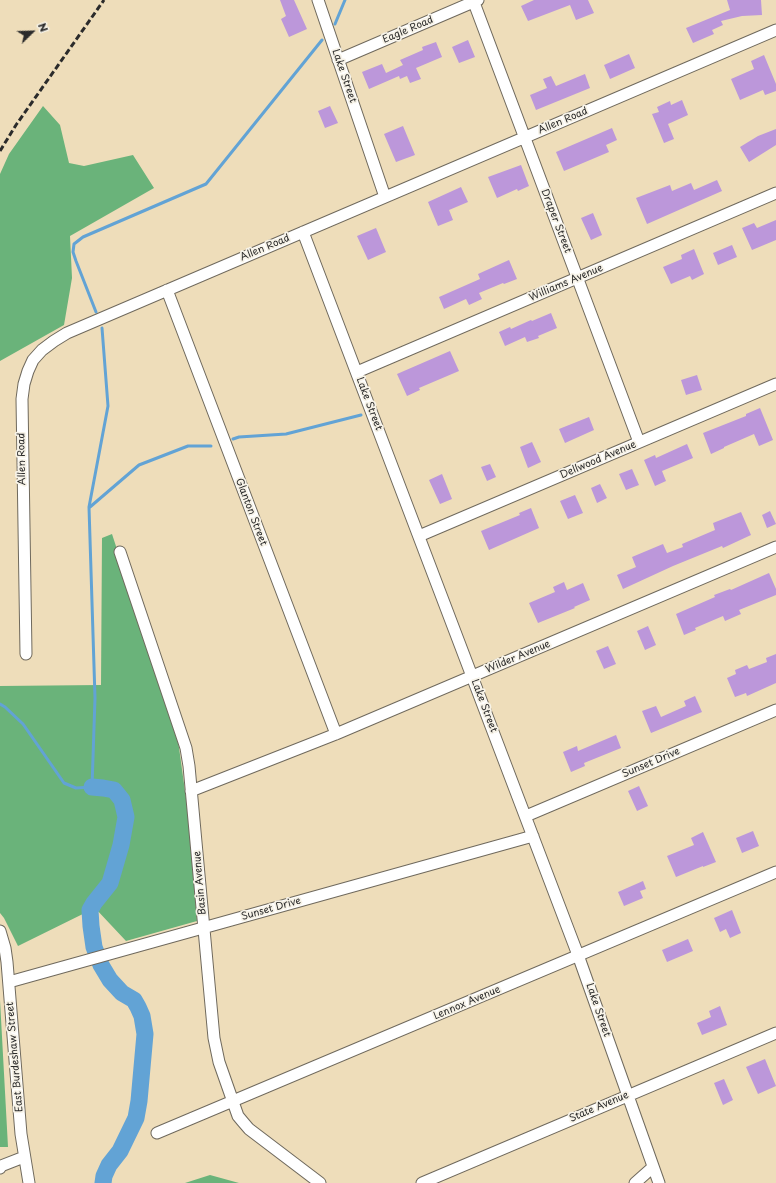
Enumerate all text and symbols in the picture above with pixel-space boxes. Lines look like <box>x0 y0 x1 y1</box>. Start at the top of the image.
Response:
north arrow <box>12 12 52 52</box>
street label: Eagle Road <box>381 14 435 46</box>
text: N <box>34 20 53 34</box>
street label: Lake Street <box>329 48 359 104</box>
street label: Allen Road <box>536 105 590 137</box>
street label: Draper Street <box>538 187 574 255</box>
street label: Allen Road <box>238 232 292 264</box>
street label: Williams Avenue <box>527 262 605 304</box>
street label: Lake Street <box>353 376 385 432</box>
street label: Allen Road <box>16 433 28 485</box>
street label: Dellwood Avenue <box>558 439 638 481</box>
street label: Glanton Street <box>233 477 269 547</box>
street label: Wilder Avenue <box>484 638 552 676</box>
street label: Lake Street <box>468 678 500 734</box>
street label: Sunset Drive <box>620 745 682 781</box>
street label: Basin Avenue <box>191 851 209 915</box>
street label: Sunset Drive <box>240 895 302 923</box>
street label: Lake Street <box>583 982 613 1038</box>
street label: Lennox Avenue <box>432 984 502 1022</box>
street label: East Burdeshaw Street <box>4 1001 26 1113</box>
street label: State Avenue <box>568 1089 630 1125</box>

